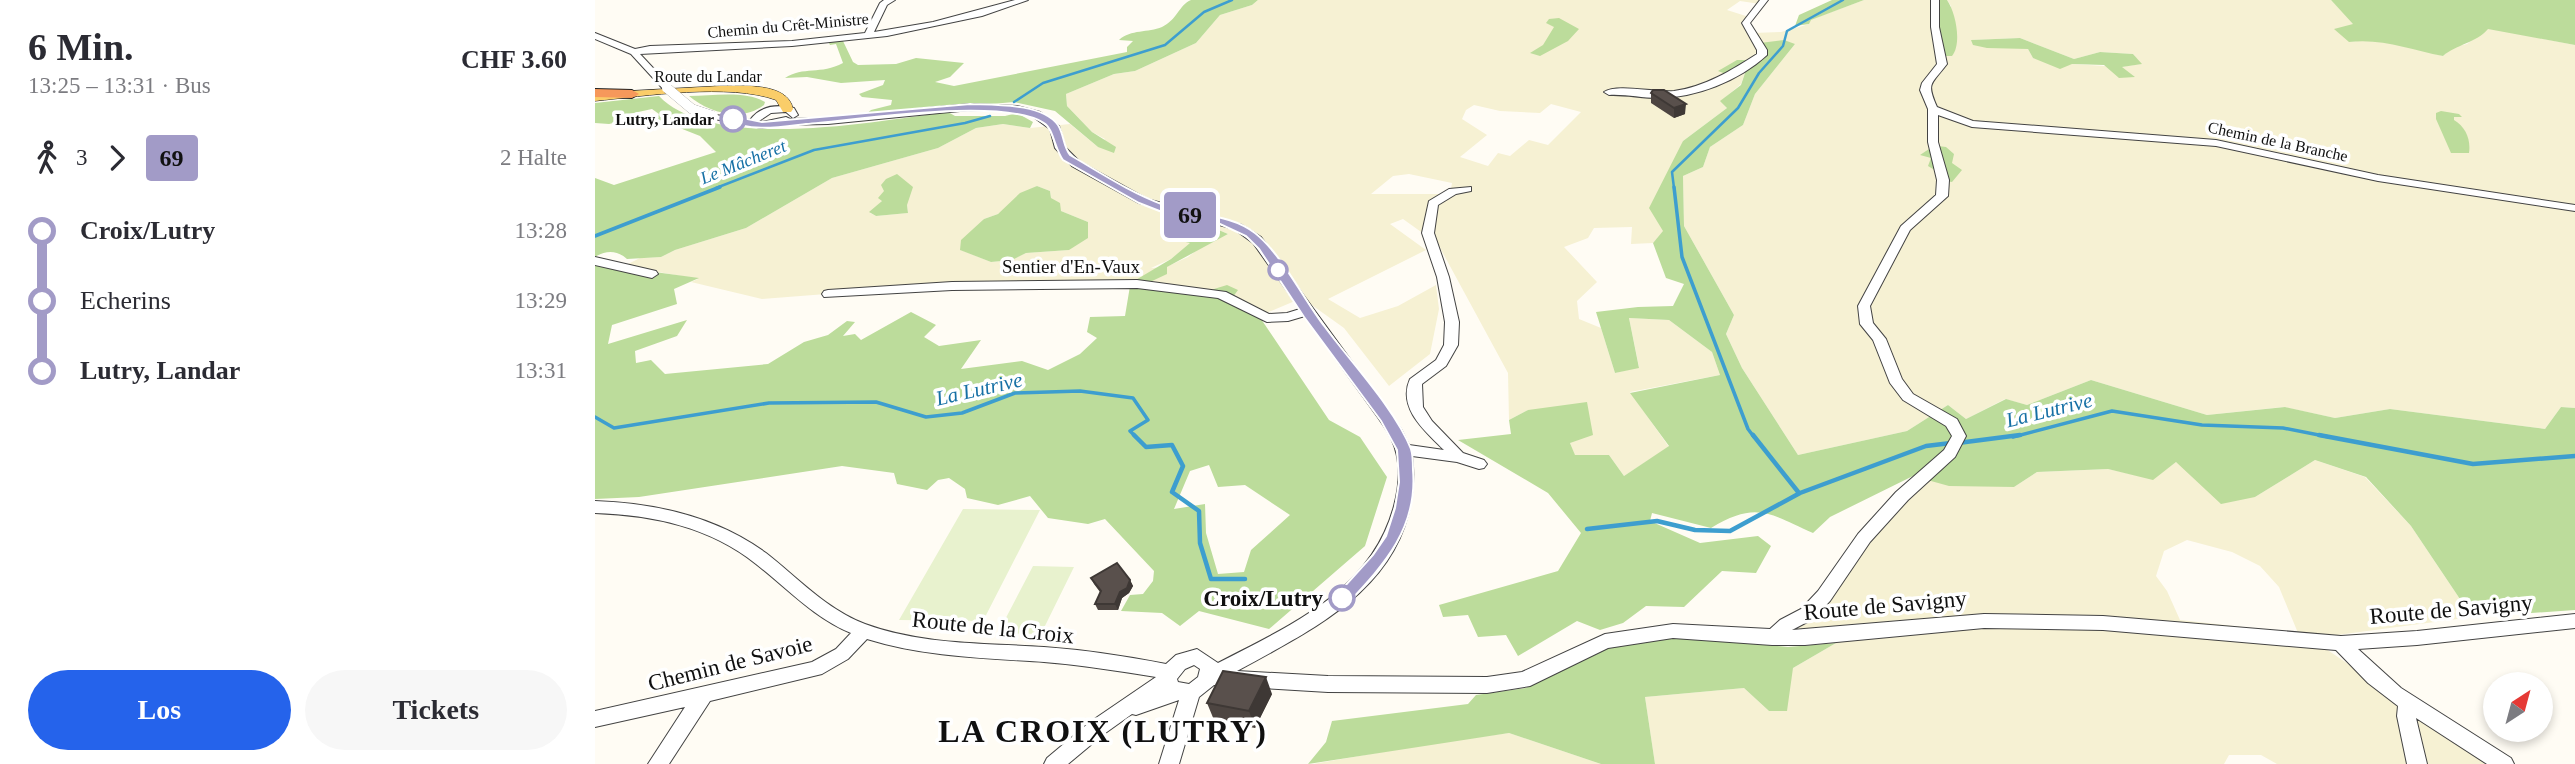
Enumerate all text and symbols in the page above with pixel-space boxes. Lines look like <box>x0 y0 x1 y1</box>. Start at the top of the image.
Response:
street label: Chemin du Crêt-Ministre <box>707 10 869 41</box>
text: 6 Min. <box>28 26 134 68</box>
text: CHF 3.60 <box>461 45 567 74</box>
street label: Route du Landar <box>654 68 762 85</box>
text: 13:25 – 13:31 · Bus <box>28 73 211 98</box>
marker: Lutry, Landar <box>720 106 746 132</box>
place label: Lutry, Landar <box>615 111 714 129</box>
street label: Chemin de la Branche <box>2206 118 2349 165</box>
water label: Le Mâcheret <box>696 135 790 189</box>
icon: walk <box>28 139 66 177</box>
icon: forward <box>98 139 136 177</box>
text: 3 <box>76 145 88 170</box>
text: 69 <box>160 145 184 171</box>
text: 2 Halte <box>500 145 567 170</box>
line badge: 69 <box>1159 192 1221 238</box>
text: 69 <box>1178 202 1202 228</box>
text: Croix/Lutry <box>80 216 215 245</box>
text: 13:28 <box>515 218 567 243</box>
street label: Sentier d'En-Vaux <box>1002 256 1140 277</box>
unlabelled marker <box>1268 260 1288 280</box>
text: Echerins <box>80 286 171 315</box>
text: 13:29 <box>515 288 567 313</box>
text: Lutry, Landar <box>80 356 240 385</box>
text: 13:31 <box>515 358 567 383</box>
water label: La Lutrive <box>932 367 1025 411</box>
water label: La Lutrive <box>2002 388 2095 433</box>
marker: Croix/Lutry <box>1329 585 1355 611</box>
place label: Croix/Lutry <box>1203 586 1323 611</box>
street label: Route de Savigny <box>1802 586 1968 625</box>
street label: Route de Savigny <box>2368 590 2534 629</box>
street label: Route de la Croix <box>911 607 1076 648</box>
street label: Chemin de Savoie <box>645 631 815 696</box>
button: Los <box>28 670 291 750</box>
button: Tickets <box>305 670 567 750</box>
north arrow <box>2483 672 2553 742</box>
map controls <box>2483 672 2553 742</box>
district label: LA CROIX (LUTRY) <box>938 713 1268 749</box>

